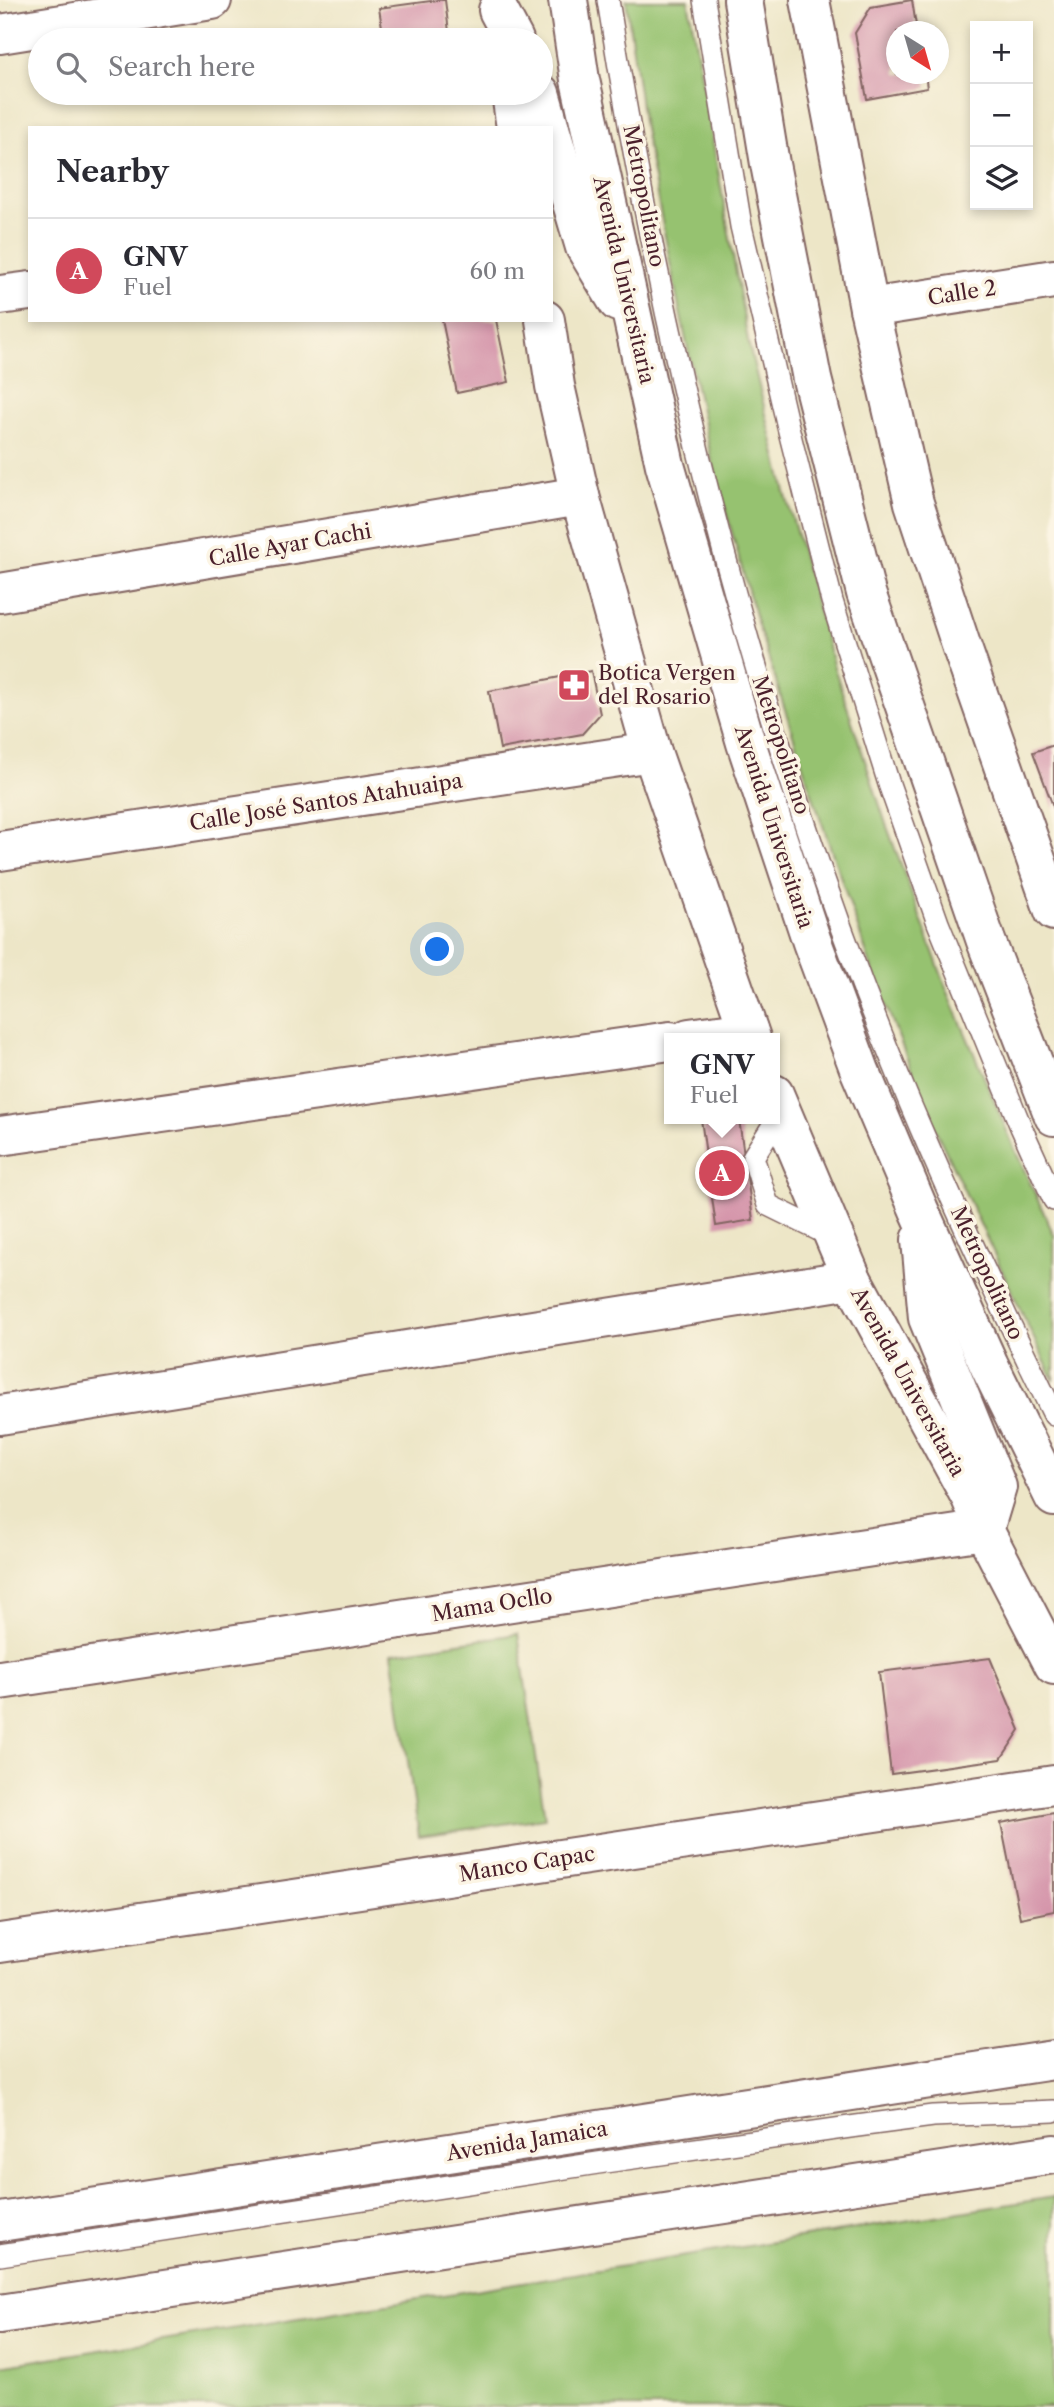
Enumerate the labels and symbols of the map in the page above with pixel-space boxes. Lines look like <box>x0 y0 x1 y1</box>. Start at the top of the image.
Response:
north arrow <box>886 21 949 84</box>
street label: Metropolitano <box>618 123 671 269</box>
street label: Avenida Universitaria <box>588 173 661 387</box>
street label: Calle 2 <box>926 275 998 310</box>
street label: Calle Ayar Cachi <box>207 518 373 571</box>
place label: Botica Vergen del Rosario <box>598 660 736 709</box>
pharmacy icon: Botica Vergen del Rosario <box>555 666 593 704</box>
street label: Metropolitano <box>747 672 816 817</box>
street label: Avenida Universitaria <box>729 721 819 933</box>
street label: Calle José Santos Atahuaipa <box>188 767 465 835</box>
your location <box>420 932 454 966</box>
pin: A <box>699 1147 745 1199</box>
street label: Metropolitano <box>946 1202 1029 1343</box>
street label: Avenida Universitaria <box>846 1282 971 1481</box>
street label: Mama Ocllo <box>430 1583 554 1626</box>
street label: Manco Capac <box>457 1840 597 1887</box>
street label: Avenida Jamaica <box>444 2115 610 2166</box>

